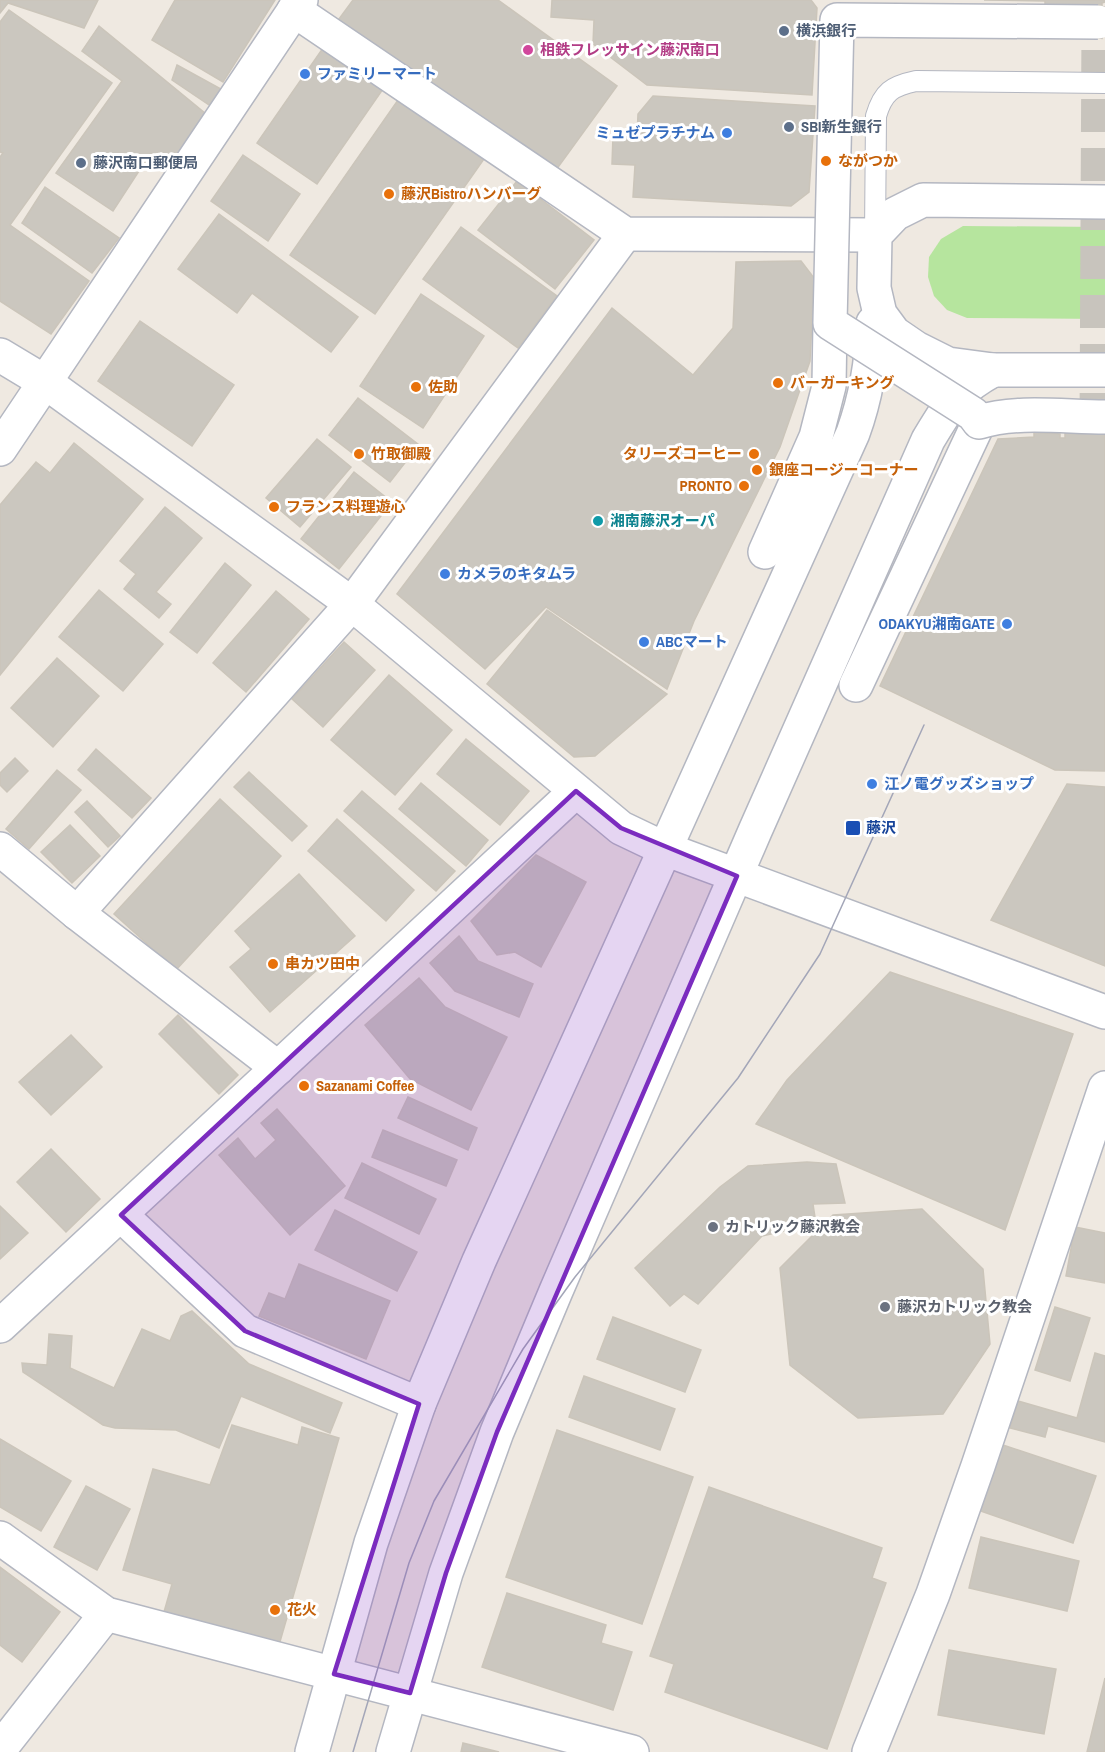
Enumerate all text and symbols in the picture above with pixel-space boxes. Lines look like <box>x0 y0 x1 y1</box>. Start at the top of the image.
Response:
place label: 横浜銀行 <box>796 20 856 41</box>
marker: 横浜銀行 <box>777 24 791 38</box>
place label: 相鉄フレッサイン藤沢南口 <box>540 39 720 60</box>
marker: 相鉄フレッサイン藤沢南口 <box>521 43 535 57</box>
place label: ファミリーマート <box>317 63 437 84</box>
marker: ファミリーマート <box>298 67 312 81</box>
place label: SBI新生銀行 <box>801 116 882 137</box>
marker: SBI新生銀行 <box>782 120 796 134</box>
place label: ミュゼプラチナム <box>595 122 715 143</box>
marker: ミュゼプラチナム <box>720 126 734 140</box>
place label: ながつか <box>838 150 898 171</box>
place label: 藤沢南口郵便局 <box>93 152 198 173</box>
marker: ながつか <box>819 154 833 168</box>
marker: 藤沢南口郵便局 <box>74 156 88 170</box>
place label: 藤沢Bistroハンバーグ <box>401 183 542 204</box>
marker: 藤沢Bistroハンバーグ <box>382 187 396 201</box>
place label: バーガーキング <box>790 372 895 393</box>
place label: 佐助 <box>428 376 458 397</box>
marker: バーガーキング <box>771 376 785 390</box>
marker: 佐助 <box>409 380 423 394</box>
place label: 竹取御殿 <box>371 443 431 464</box>
place label: タリーズコーヒー <box>623 443 742 464</box>
marker: 竹取御殿 <box>352 447 366 461</box>
marker: タリーズコーヒー <box>747 447 761 461</box>
place label: 銀座コージーコーナー <box>769 459 919 480</box>
marker: 銀座コージーコーナー <box>750 463 764 477</box>
place label: PRONTO <box>680 475 732 496</box>
marker: PRONTO <box>737 479 751 493</box>
place label: フランス料理遊心 <box>286 496 406 517</box>
marker: フランス料理遊心 <box>267 500 281 514</box>
place label: 湘南藤沢オーパ <box>610 510 715 531</box>
marker: 湘南藤沢オーパ <box>591 514 605 528</box>
place label: カメラのキタムラ <box>457 563 576 584</box>
marker: カメラのキタムラ <box>438 567 452 581</box>
place label: ODAKYU湘南GATE <box>878 613 995 634</box>
marker: ODAKYU湘南GATE <box>1000 617 1014 631</box>
place label: ABCマート <box>656 631 728 652</box>
marker: ABCマート <box>637 635 651 649</box>
place label: 江ノ電グッズショップ <box>884 773 1034 794</box>
marker: 江ノ電グッズショップ <box>865 777 879 791</box>
place label: 藤沢 <box>866 817 896 838</box>
marker: 藤沢 <box>844 819 862 837</box>
place label: 串カツ田中 <box>285 953 360 974</box>
marker: 串カツ田中 <box>266 957 280 971</box>
place label: Sazanami Coffee <box>316 1075 415 1096</box>
marker: Sazanami Coffee <box>297 1079 311 1093</box>
place label: カトリック藤沢教会 <box>725 1216 860 1237</box>
marker: カトリック藤沢教会 <box>706 1220 720 1234</box>
place label: 藤沢カトリック教会 <box>897 1296 1032 1317</box>
marker: 藤沢カトリック教会 <box>878 1300 892 1314</box>
place label: 花火 <box>287 1599 317 1620</box>
marker: 花火 <box>268 1603 282 1617</box>

